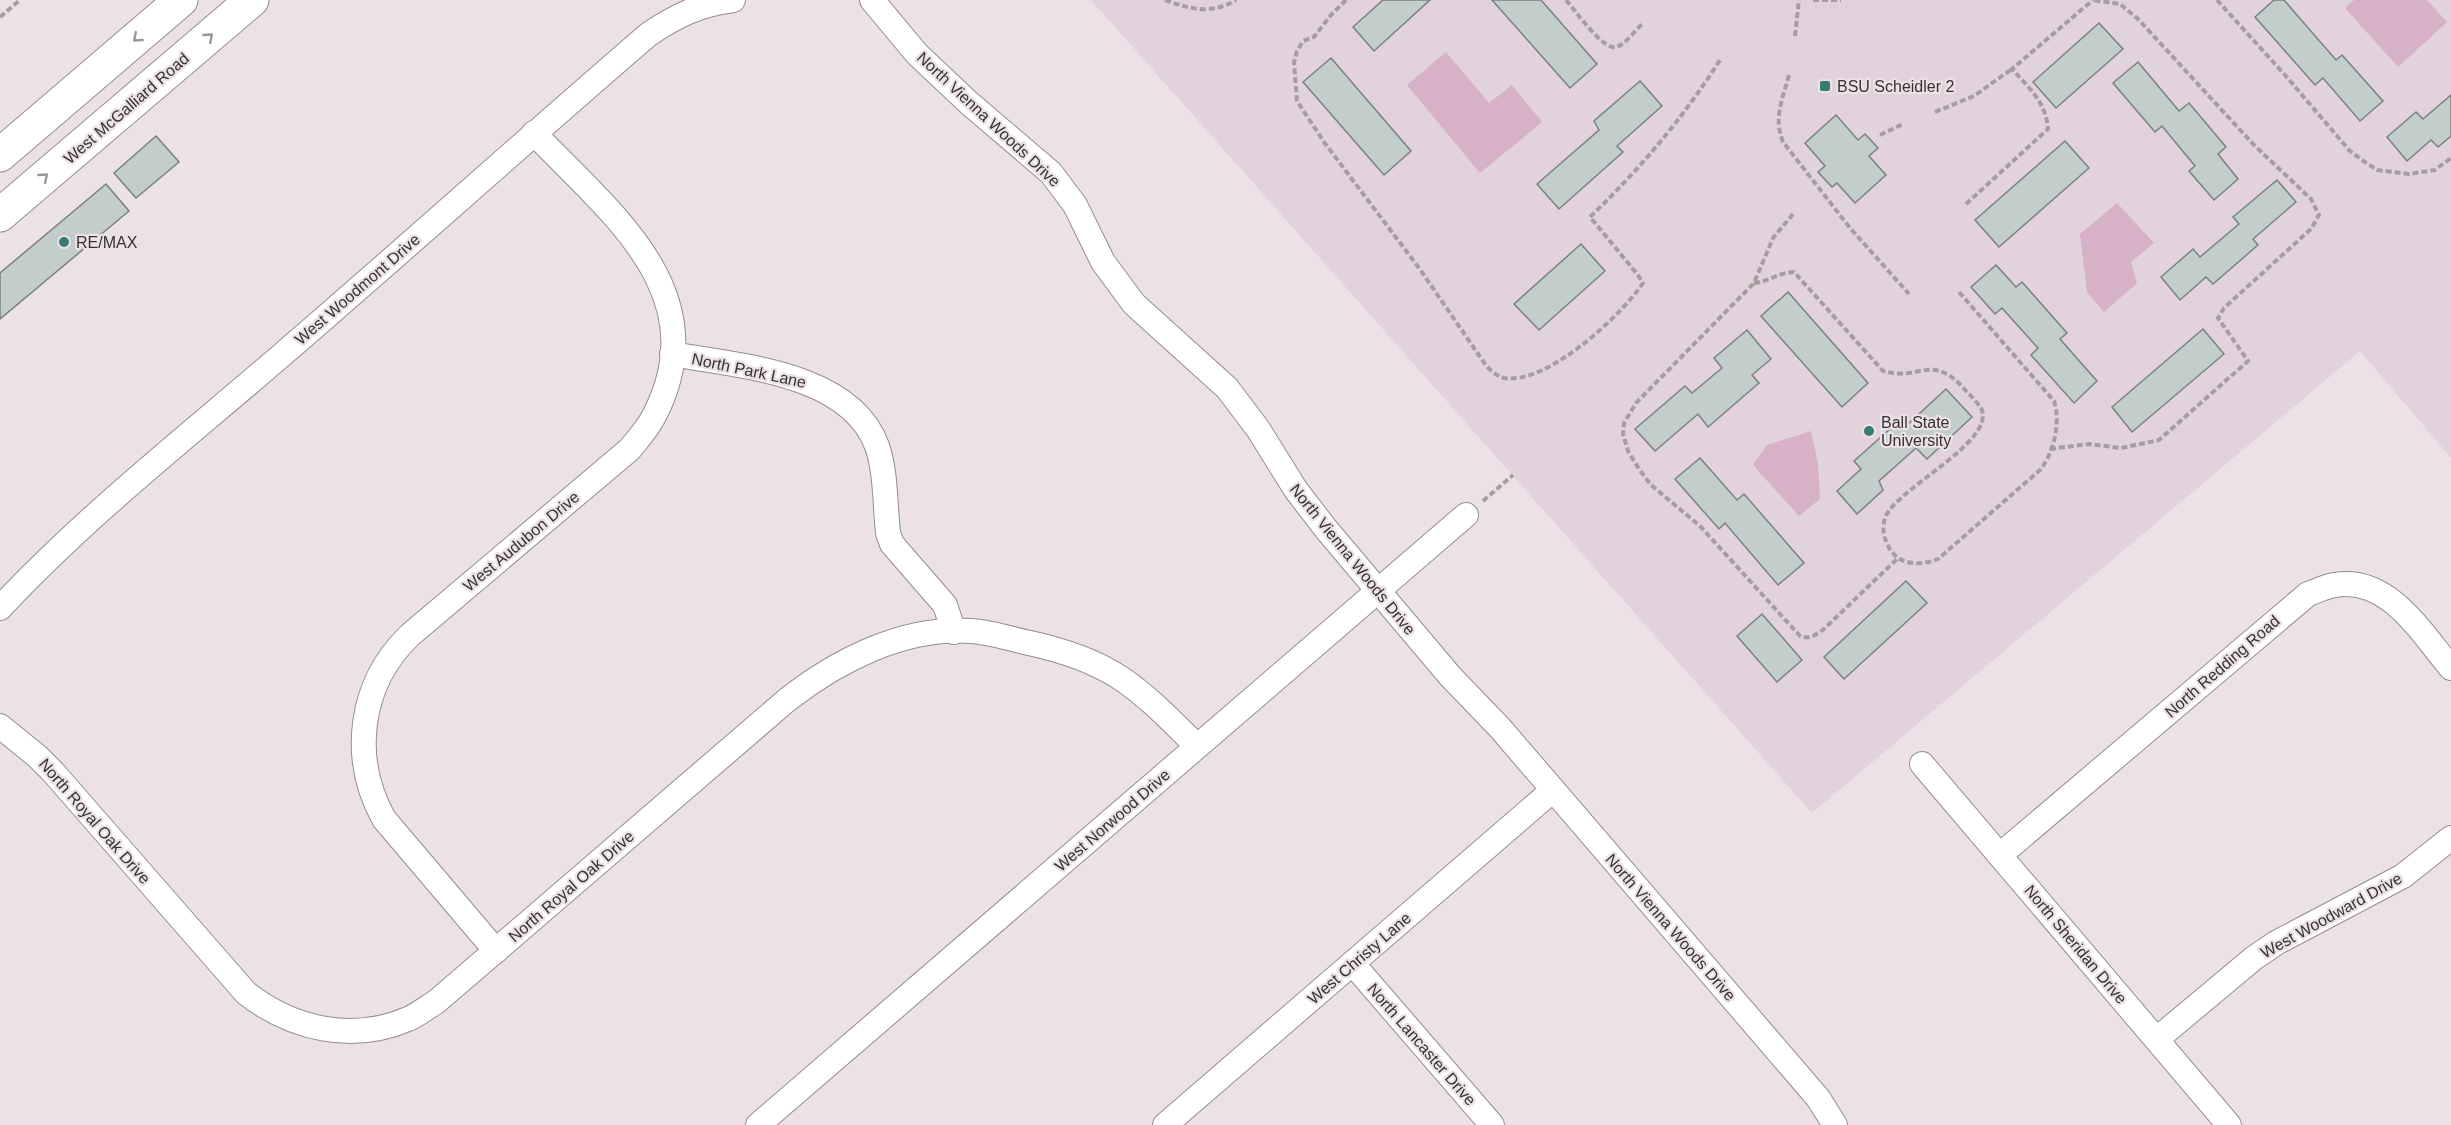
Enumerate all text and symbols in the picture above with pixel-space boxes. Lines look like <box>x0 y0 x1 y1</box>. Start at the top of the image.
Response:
one-way arrow <box>133 31 144 42</box>
one-way arrow <box>202 33 213 44</box>
street label: North Vienna Woods Drive <box>914 49 1064 190</box>
street label: West McGalliard Road <box>60 50 192 167</box>
place label: BSU Scheidler 2 <box>1837 78 1954 95</box>
marker: BSU Scheidler 2 <box>1818 79 1832 93</box>
one-way arrow <box>37 173 48 184</box>
street label: West Woodmont Drive <box>292 231 423 348</box>
place label: RE/MAX <box>76 234 138 251</box>
marker: RE/MAX <box>57 235 71 249</box>
street label: North Park Lane <box>690 350 808 391</box>
place label: Ball State University <box>1881 414 1951 449</box>
marker: Ball State University <box>1862 424 1876 438</box>
street label: North Vienna Woods Drive <box>1287 481 1419 638</box>
street label: West Audubon Drive <box>460 488 583 595</box>
street label: North Redding Road <box>2162 612 2283 721</box>
street label: North Royal Oak Drive <box>36 755 154 887</box>
street label: West Norwood Drive <box>1051 766 1173 875</box>
street label: North Royal Oak Drive <box>505 827 637 945</box>
street label: North Vienna Woods Drive <box>1602 850 1739 1004</box>
street label: West Woodward Drive <box>2258 870 2405 961</box>
street label: North Sheridan Drive <box>2021 882 2130 1007</box>
street label: West Christy Lane <box>1305 909 1414 1008</box>
street label: North Lancaster Drive <box>1364 980 1479 1109</box>

